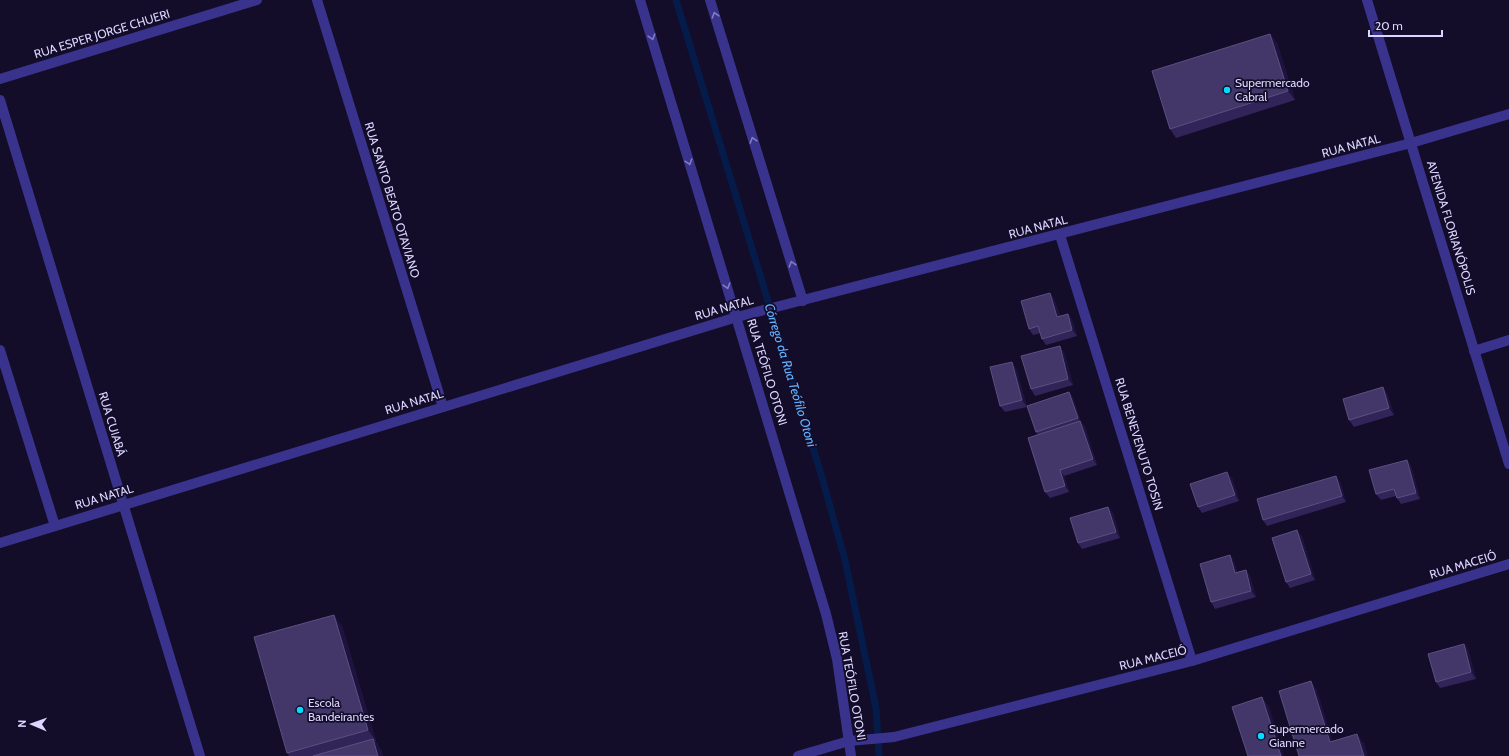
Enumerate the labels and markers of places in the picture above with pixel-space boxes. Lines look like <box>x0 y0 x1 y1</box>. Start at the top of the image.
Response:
place label: Supermercado Cabral <box>1235 75 1310 104</box>
marker: Supermercado Cabral <box>1222 85 1232 95</box>
place label: Escola Bandeirantes <box>308 695 374 724</box>
marker: Escola Bandeirantes <box>295 705 305 715</box>
place label: Supermercado Gianne <box>1269 721 1344 750</box>
marker: Supermercado Gianne <box>1256 731 1266 741</box>

